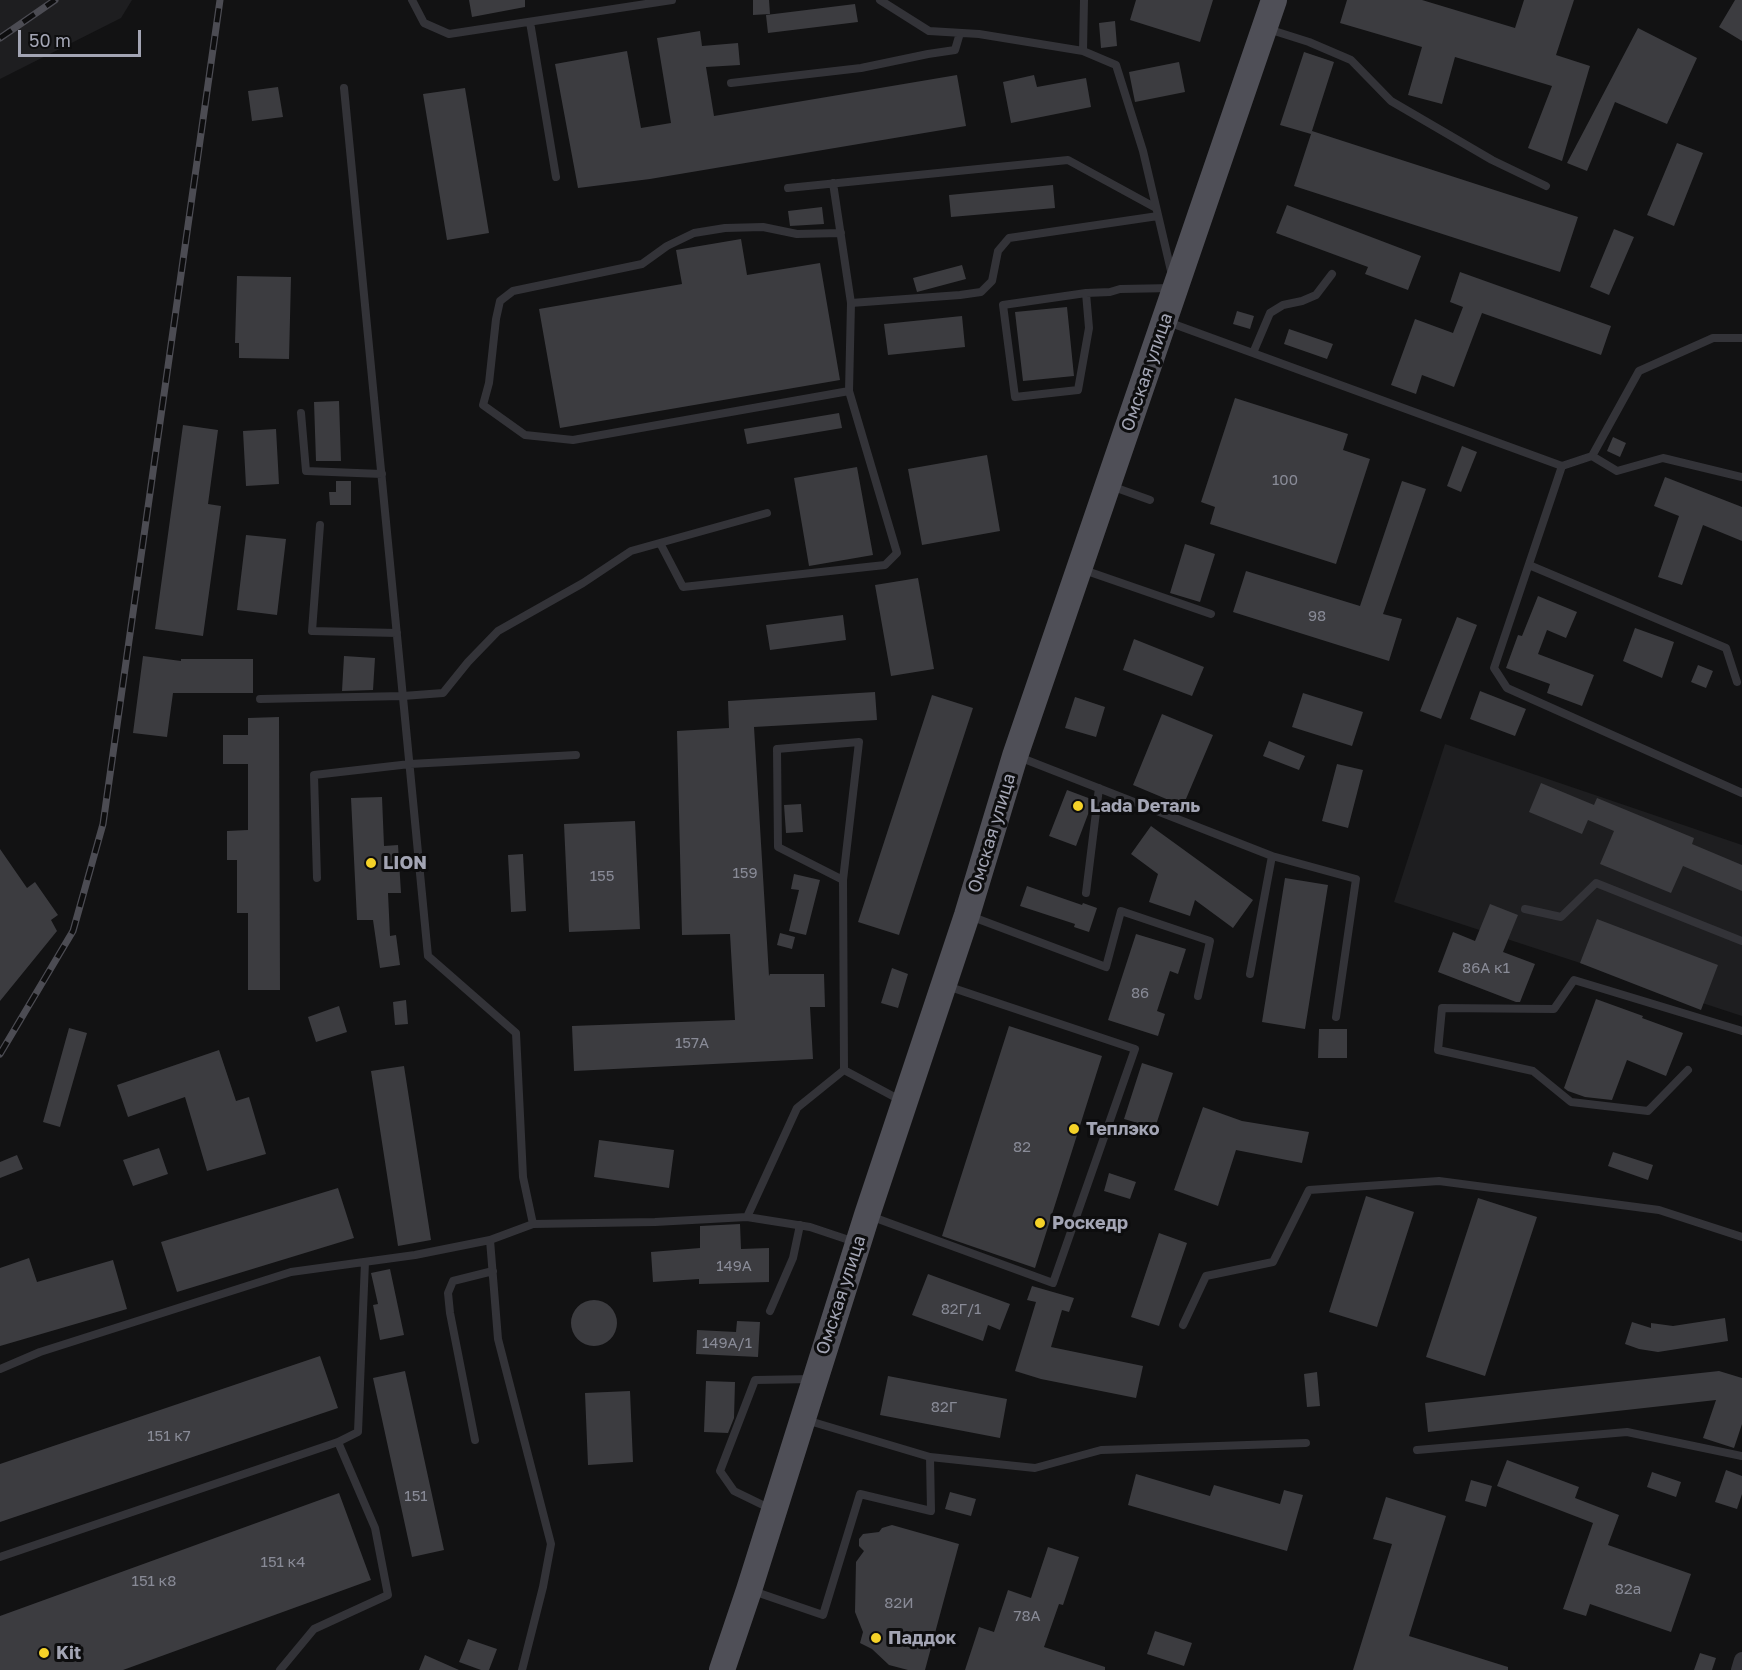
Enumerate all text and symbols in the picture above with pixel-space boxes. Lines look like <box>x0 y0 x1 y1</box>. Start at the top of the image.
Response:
scale bar <box>21 18 144 56</box>
text: 50 m <box>29 29 71 51</box>
street label: Омская улица <box>1117 310 1177 434</box>
house number: 100 <box>1272 471 1298 489</box>
house number: 98 <box>1308 607 1326 625</box>
street label: Омская улица <box>964 771 1020 895</box>
place label: Lada Dеталь <box>1090 795 1200 817</box>
marker: Lada Dеталь <box>1071 799 1085 813</box>
place label: LION <box>383 852 427 874</box>
marker: LION <box>364 856 378 870</box>
house number: 159 <box>732 864 758 882</box>
house number: 155 <box>590 867 614 885</box>
house number: 86А к1 <box>1462 959 1510 977</box>
house number: 86 <box>1131 984 1149 1002</box>
house number: 157А <box>675 1034 709 1052</box>
place label: Теплэко <box>1086 1118 1160 1140</box>
marker: Теплэко <box>1067 1122 1081 1136</box>
house number: 82 <box>1013 1138 1031 1156</box>
place label: Роскедр <box>1052 1212 1128 1234</box>
marker: Роскедр <box>1033 1216 1047 1230</box>
street label: Омская улица <box>812 1233 870 1357</box>
house number: 149А <box>716 1257 752 1275</box>
house number: 82Г/1 <box>941 1300 981 1318</box>
house number: 149А/1 <box>702 1334 752 1352</box>
house number: 82Г <box>931 1398 957 1416</box>
house number: 151 к7 <box>147 1427 191 1445</box>
house number: 151 <box>404 1487 428 1505</box>
house number: 151 к4 <box>261 1553 305 1571</box>
house number: 151 к8 <box>132 1572 176 1590</box>
house number: 82а <box>1615 1580 1641 1598</box>
house number: 82И <box>884 1594 914 1612</box>
house number: 78А <box>1013 1607 1041 1625</box>
place label: Паддок <box>888 1627 956 1649</box>
marker: Паддок <box>869 1631 883 1645</box>
place label: Kit <box>56 1642 81 1664</box>
marker: Kit <box>37 1646 51 1660</box>

